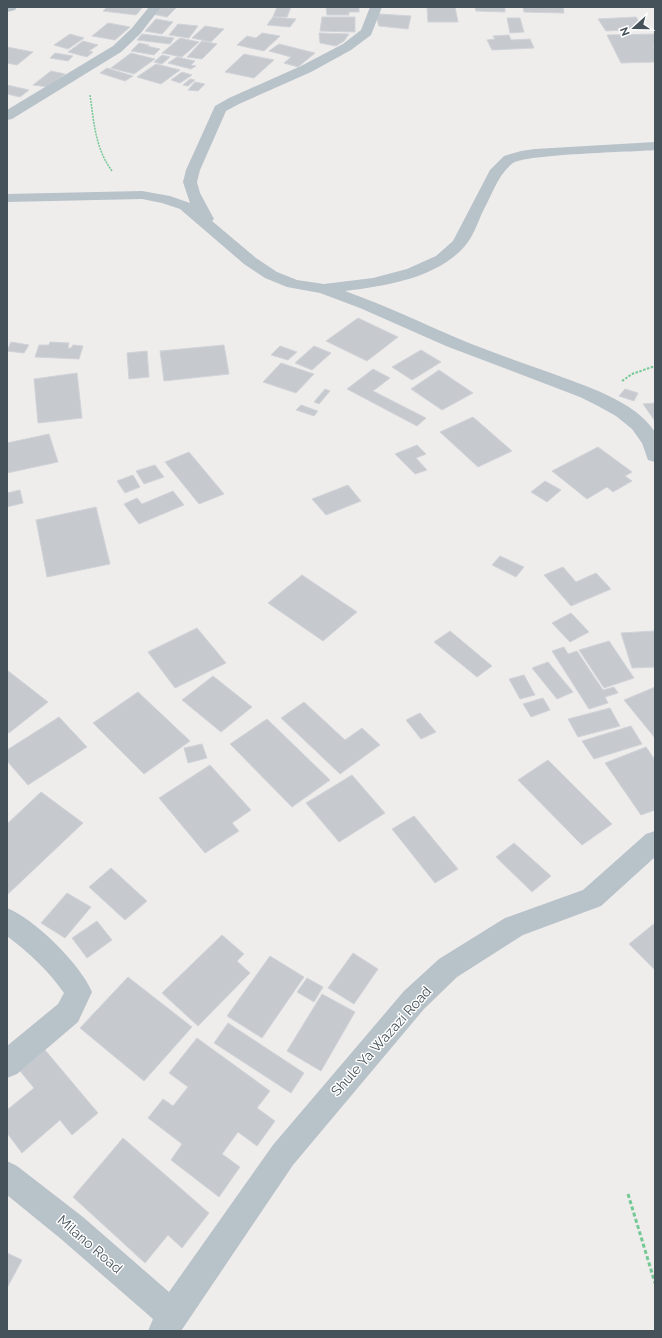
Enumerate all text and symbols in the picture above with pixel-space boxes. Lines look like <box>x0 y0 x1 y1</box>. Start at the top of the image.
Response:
north arrow <box>614 8 654 48</box>
text: N <box>618 25 633 38</box>
street label: Shule Ya Wazazi Road <box>328 983 434 1099</box>
street label: Milano Road <box>54 1212 126 1276</box>

